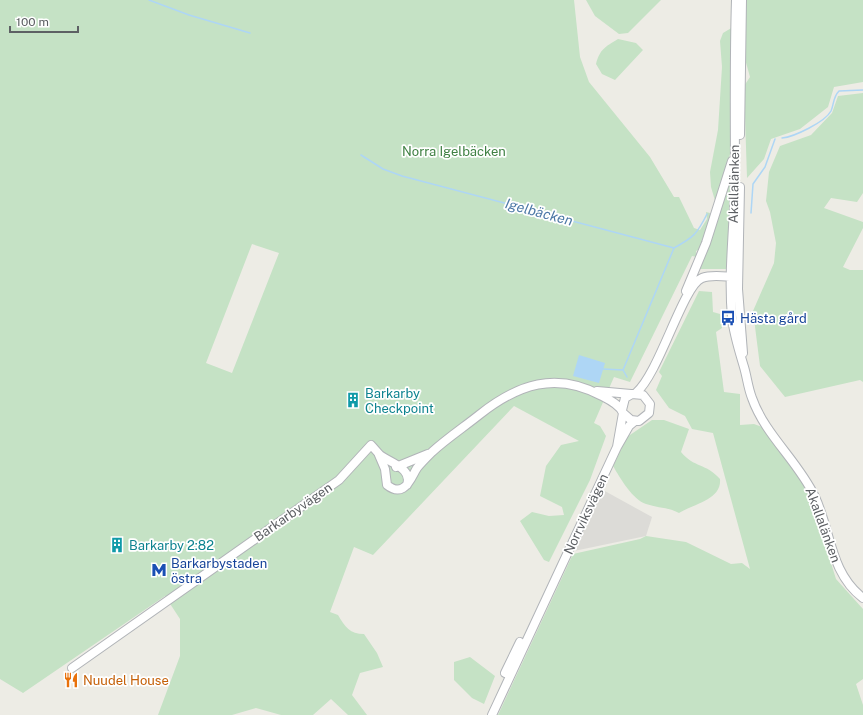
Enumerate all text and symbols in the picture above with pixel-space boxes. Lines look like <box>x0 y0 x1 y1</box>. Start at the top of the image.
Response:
scale bar <box>10 8 78 34</box>
text: 100 m <box>16 15 49 29</box>
park label: Norra Igelbäcken <box>402 144 506 159</box>
street label: Akallalänken <box>726 144 742 224</box>
water label: Igelbäcken <box>503 195 575 229</box>
bus stop icon: Hästa gård <box>719 309 737 327</box>
place label: Hästa gård <box>740 311 807 326</box>
place label: Barkarby Checkpoint <box>365 386 434 416</box>
building icon: Barkarby Checkpoint <box>344 391 362 409</box>
street label: Norrviksvägen <box>561 471 611 557</box>
street label: Barkarbyvägen <box>251 480 335 544</box>
street label: Akallalänken <box>802 485 844 565</box>
building icon: Barkarby 2:82 <box>108 536 126 554</box>
place label: Barkarby 2:82 <box>129 538 214 553</box>
place label: Barkarbystaden östra <box>171 556 267 586</box>
metro station icon: Barkarbystaden östra <box>150 561 168 579</box>
restaurant icon: Nuudel House <box>62 671 80 689</box>
place label: Nuudel House <box>83 673 169 688</box>

